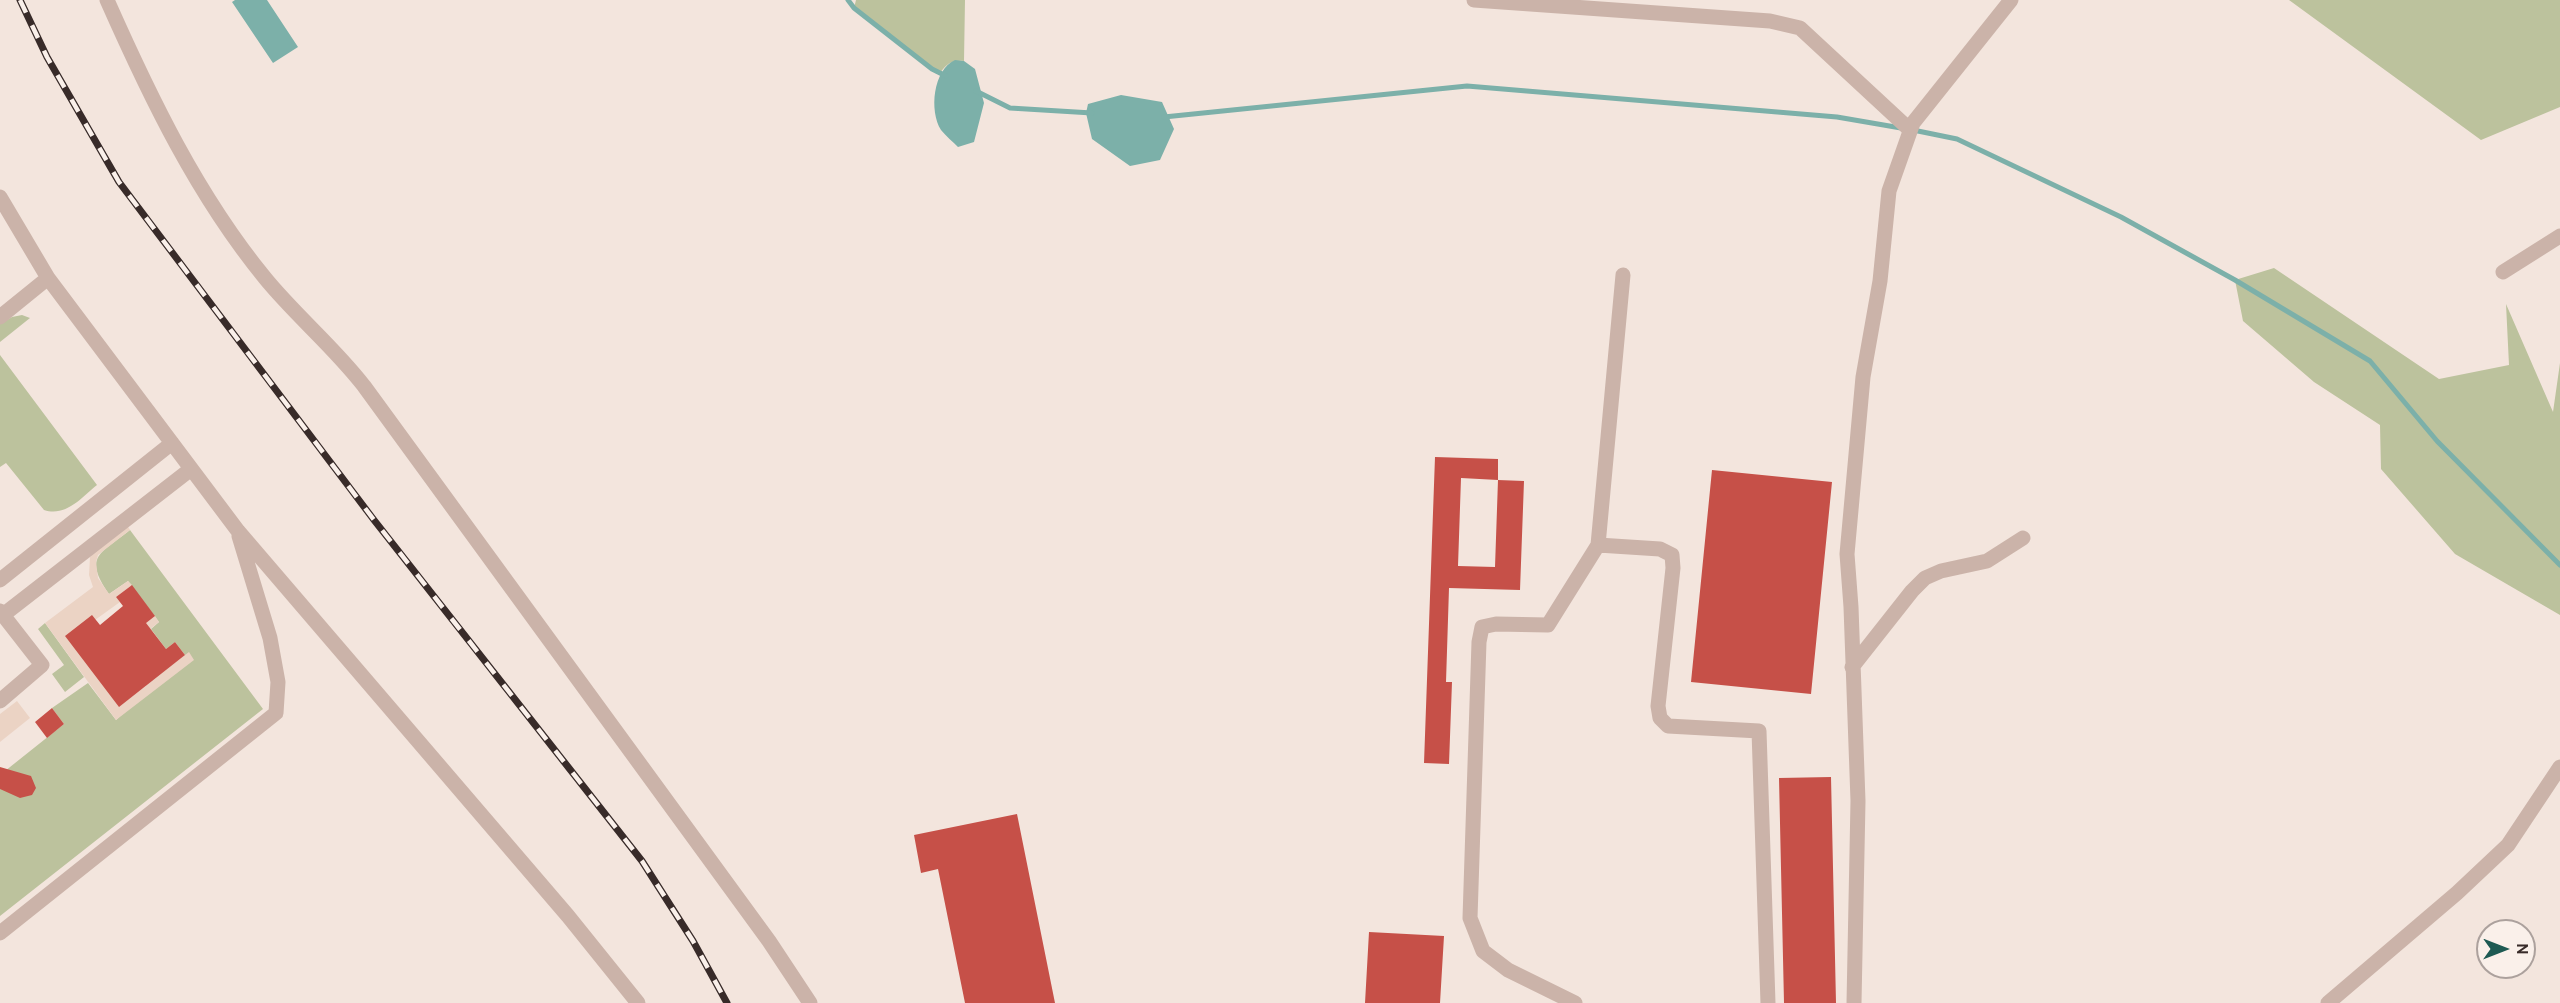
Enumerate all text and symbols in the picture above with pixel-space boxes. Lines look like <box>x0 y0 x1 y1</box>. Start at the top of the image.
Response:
north arrow <box>2476 919 2536 979</box>
text: N <box>2513 943 2532 955</box>

